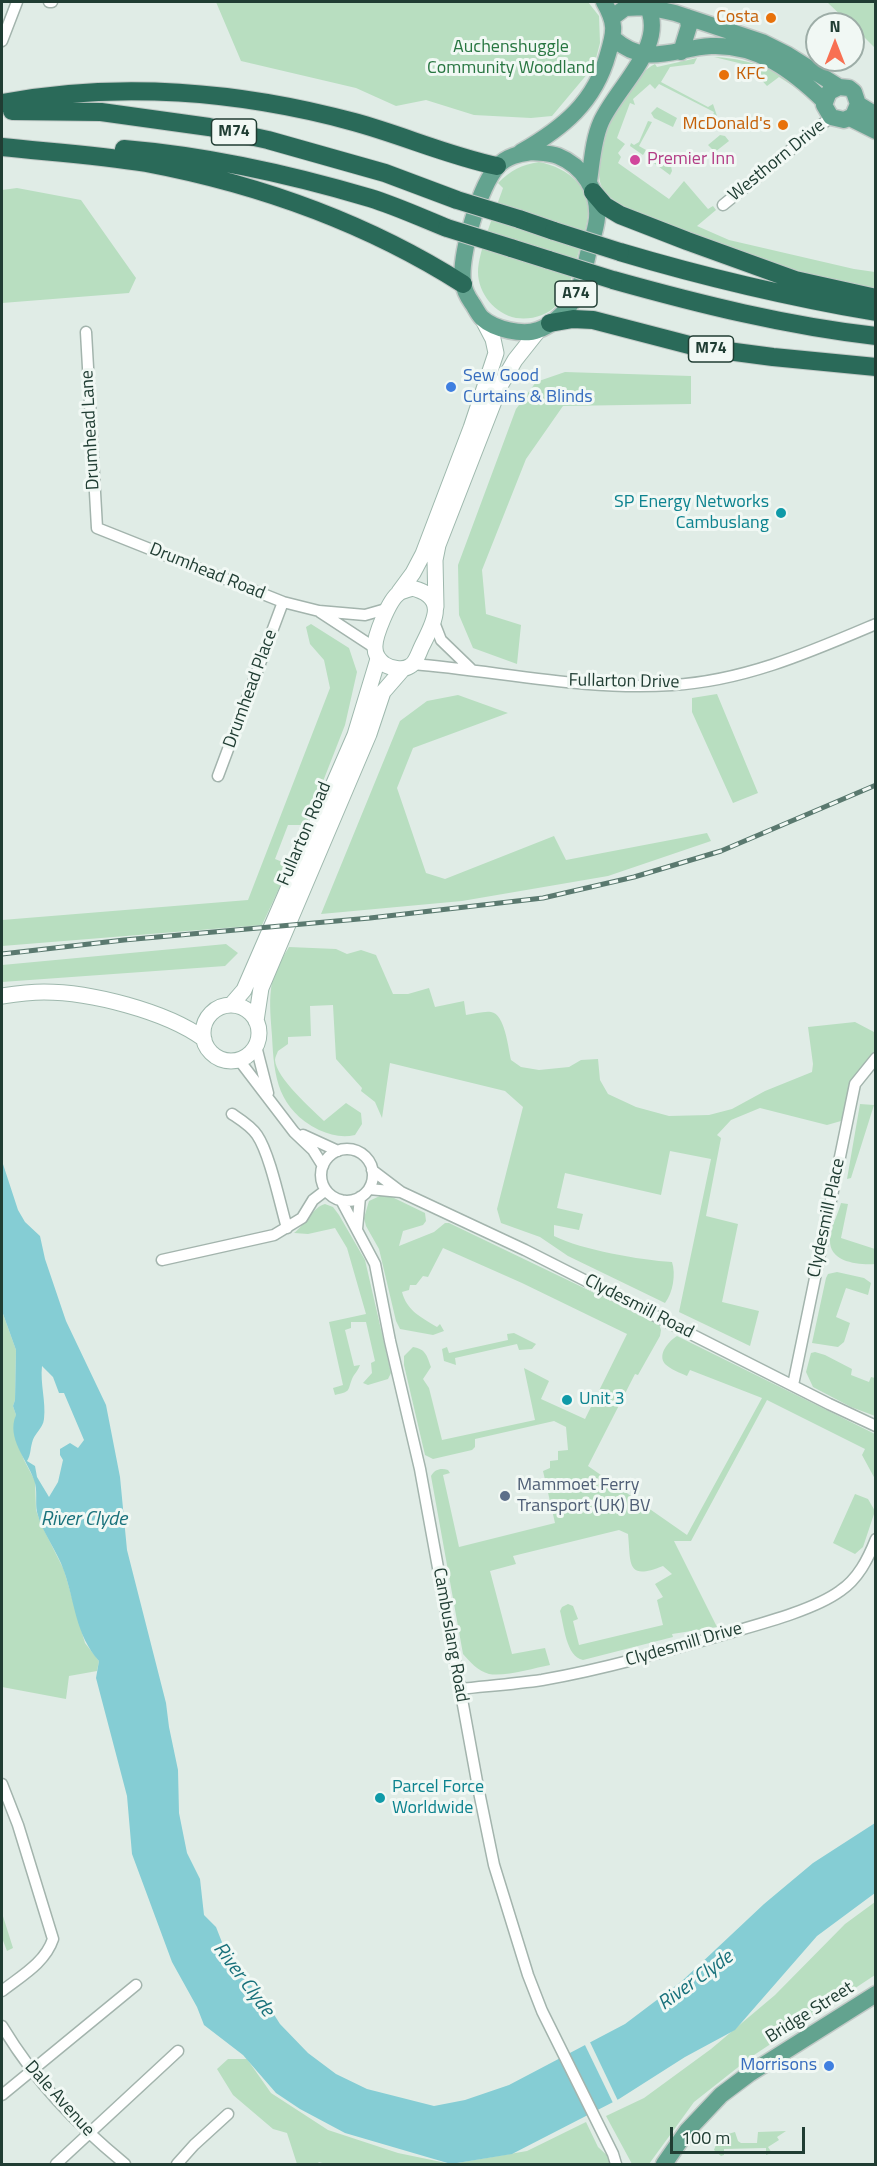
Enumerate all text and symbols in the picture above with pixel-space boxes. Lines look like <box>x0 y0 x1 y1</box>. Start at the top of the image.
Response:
place label: Costa <box>716 7 759 29</box>
marker: Costa <box>764 11 778 25</box>
north arrow <box>805 12 865 72</box>
text: N <box>829 14 841 38</box>
park label: Auchenshuggle Community Woodland <box>427 37 595 80</box>
place label: KFC <box>736 64 765 86</box>
marker: KFC <box>717 68 731 82</box>
place label: McDonald's <box>683 114 771 136</box>
street label: Westhorn Drive <box>724 116 830 206</box>
marker: McDonald's <box>776 118 790 132</box>
road number: M74 <box>212 119 256 145</box>
place label: Premier Inn <box>647 149 735 171</box>
marker: Premier Inn <box>628 153 642 167</box>
road number: A74 <box>555 281 597 307</box>
road number: M74 <box>688 336 734 362</box>
place label: Sew Good Curtains & Blinds <box>463 366 593 409</box>
street label: Drumhead Lane <box>77 369 105 491</box>
marker: Sew Good Curtains & Blinds <box>444 380 458 394</box>
place label: SP Energy Networks Cambuslang <box>614 492 769 534</box>
marker: SP Energy Networks Cambuslang <box>774 506 788 520</box>
street label: Drumhead Road <box>146 539 268 605</box>
street label: Drumhead Place <box>220 627 282 751</box>
street label: Fullarton Drive <box>568 670 680 694</box>
street label: Fullarton Road <box>273 779 337 889</box>
street label: Clydesmill Place <box>804 1156 850 1280</box>
street label: Clydesmill Road <box>581 1270 697 1344</box>
place label: Unit 3 <box>579 1389 625 1411</box>
marker: Unit 3 <box>560 1393 574 1407</box>
place label: Mammoet Ferry Transport (UK) BV <box>517 1475 650 1518</box>
marker: Mammoet Ferry Transport (UK) BV <box>498 1489 512 1503</box>
water label: River Clyde <box>41 1508 127 1532</box>
street label: Cambuslang Road <box>428 1566 472 1704</box>
street label: Clydesmill Drive <box>623 1618 745 1672</box>
place label: Parcel Force Worldwide <box>392 1777 484 1820</box>
marker: Parcel Force Worldwide <box>373 1791 387 1805</box>
water label: River Clyde <box>207 1938 279 2022</box>
water label: River Clyde <box>654 1946 738 2016</box>
street label: Bridge Street <box>762 1977 858 2049</box>
place label: Morrisons <box>740 2055 817 2077</box>
street label: Dale Avenue <box>19 2057 99 2141</box>
marker: Morrisons <box>822 2059 836 2073</box>
scale bar <box>673 2115 808 2153</box>
text: 100 m <box>681 2124 730 2151</box>

